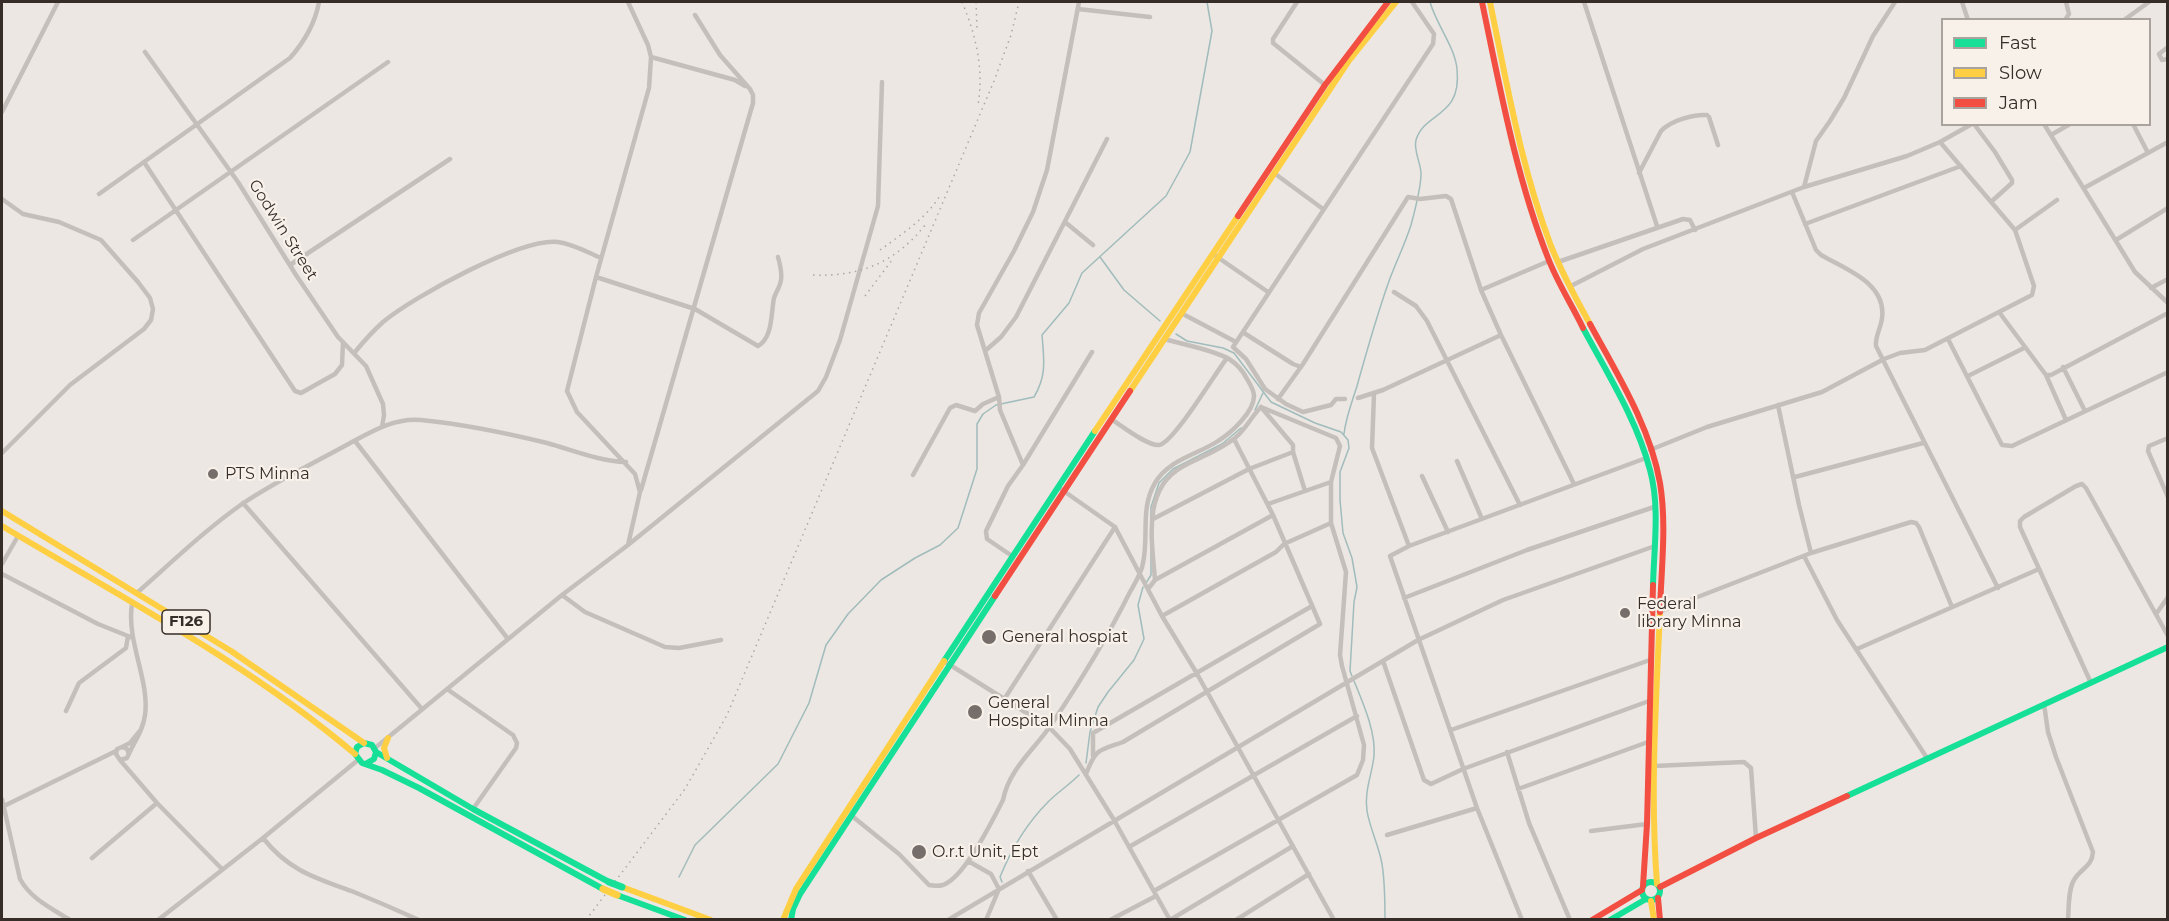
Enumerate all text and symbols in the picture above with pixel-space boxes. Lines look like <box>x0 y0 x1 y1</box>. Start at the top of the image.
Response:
legend <box>1941 18 2151 126</box>
text: Fast <box>1999 32 2037 54</box>
text: Slow <box>1999 62 2042 84</box>
text: Jam <box>1999 92 2038 114</box>
street label: Godwin Street <box>244 176 322 284</box>
place label: PTS Minna <box>225 464 310 484</box>
marker: PTS Minna <box>206 467 220 481</box>
place label: Federal library Minna <box>1637 594 1741 632</box>
marker: Federal library Minna <box>1618 606 1632 620</box>
road number: F126 <box>162 610 210 634</box>
place label: General hospiat <box>1002 627 1128 647</box>
marker: General hospiat <box>980 628 998 646</box>
place label: General Hospital Minna <box>988 693 1109 731</box>
marker: General Hospital Minna <box>966 703 984 721</box>
place label: O.r.t Unit, Ept <box>932 842 1039 862</box>
marker: O.r.t Unit, Ept <box>910 843 928 861</box>

